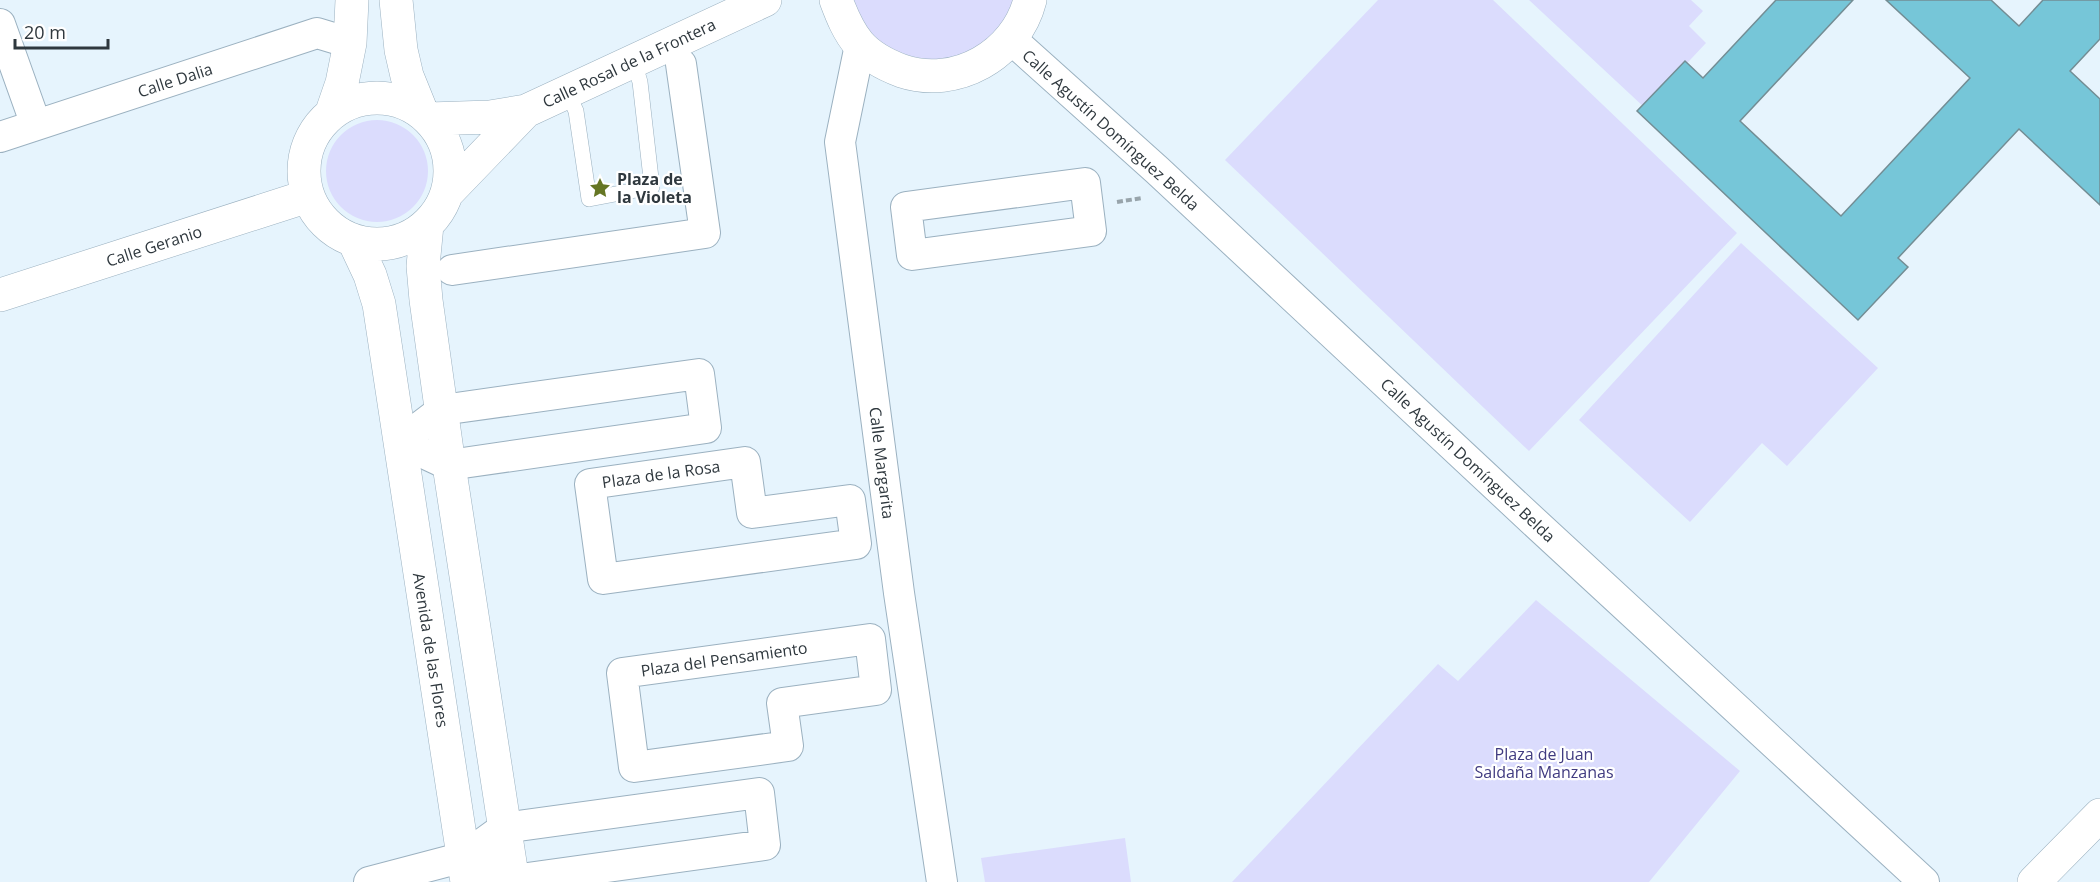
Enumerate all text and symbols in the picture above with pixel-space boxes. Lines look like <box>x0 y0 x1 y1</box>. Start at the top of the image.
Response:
scale bar <box>15 12 108 50</box>
street label: Calle Rosal de la Frontera <box>539 13 719 113</box>
text: 20 m <box>24 20 66 44</box>
street label: Calle Agustín Domínguez Belda <box>1018 44 1204 216</box>
street label: Calle Dalia <box>135 58 215 102</box>
place label: Plaza de la Violeta <box>617 168 692 208</box>
place icon: Plaza de la Violeta <box>588 176 612 200</box>
street label: Calle Geranio <box>103 220 205 272</box>
street label: Calle Agustín Domínguez Belda <box>1376 373 1560 547</box>
street label: Calle Margarita <box>864 406 900 520</box>
street label: Plaza de la Rosa <box>600 455 722 493</box>
street label: Avenida de las Flores <box>408 571 454 729</box>
street label: Plaza del Pensamiento <box>639 636 809 682</box>
park label: Plaza de Juan Saldaña Manzanas <box>1474 743 1614 783</box>

